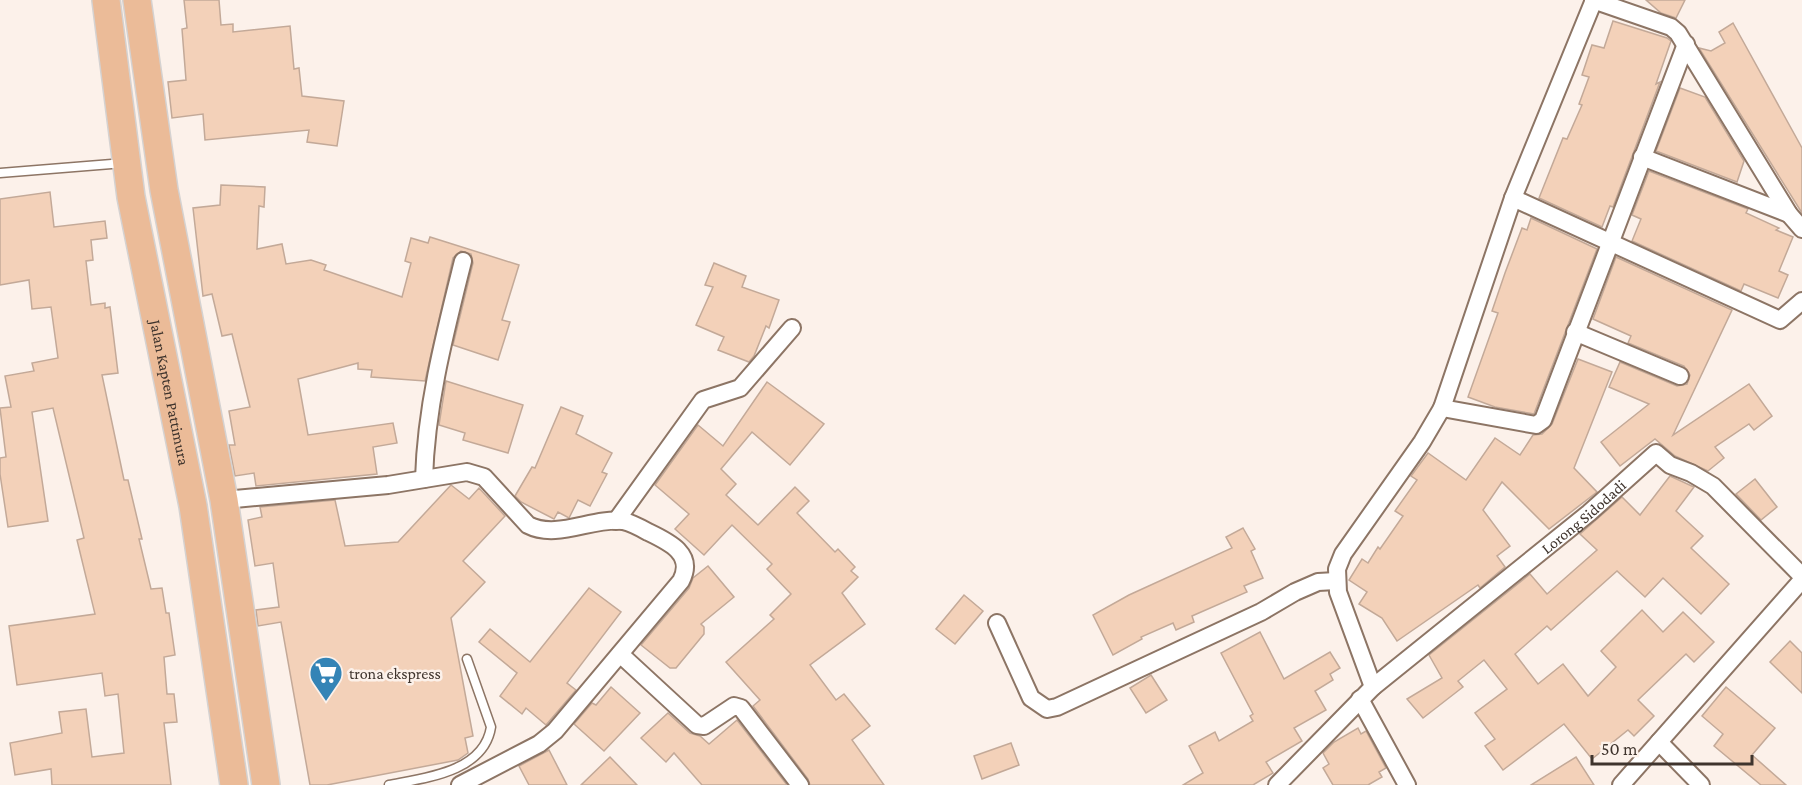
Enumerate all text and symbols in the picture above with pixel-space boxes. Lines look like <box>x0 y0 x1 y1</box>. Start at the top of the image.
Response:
street label: Jalan Kapten Pattimura <box>145 316 193 467</box>
street label: Lorong Sidodadi <box>1538 476 1629 557</box>
supermarket icon: trona ekspress <box>308 655 344 702</box>
place label: trona ekspress <box>349 665 441 683</box>
scale bar <box>1592 728 1752 766</box>
text: 50 m <box>1601 739 1638 759</box>

